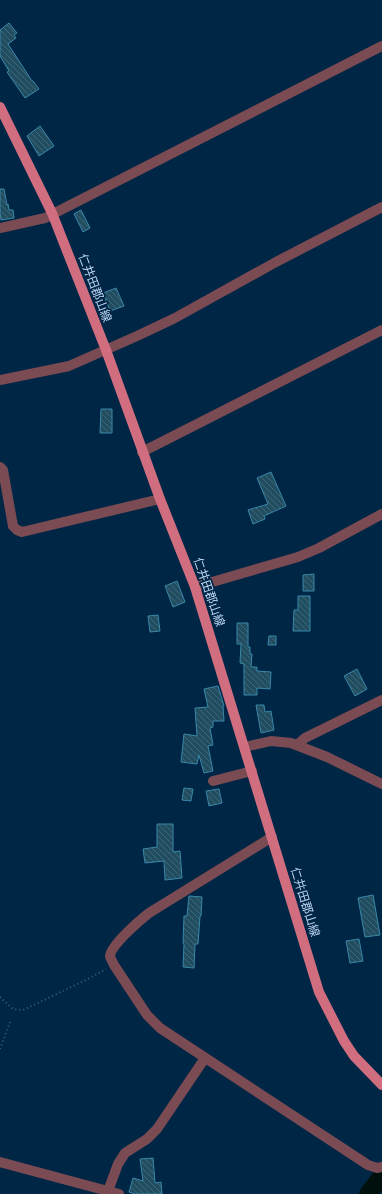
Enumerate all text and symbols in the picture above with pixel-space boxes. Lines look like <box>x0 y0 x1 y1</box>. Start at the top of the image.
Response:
street label: 仁井田郡山線 <box>76 252 114 324</box>
street label: 仁井田郡山線 <box>191 556 227 628</box>
street label: 仁井田郡山線 <box>288 866 322 938</box>

